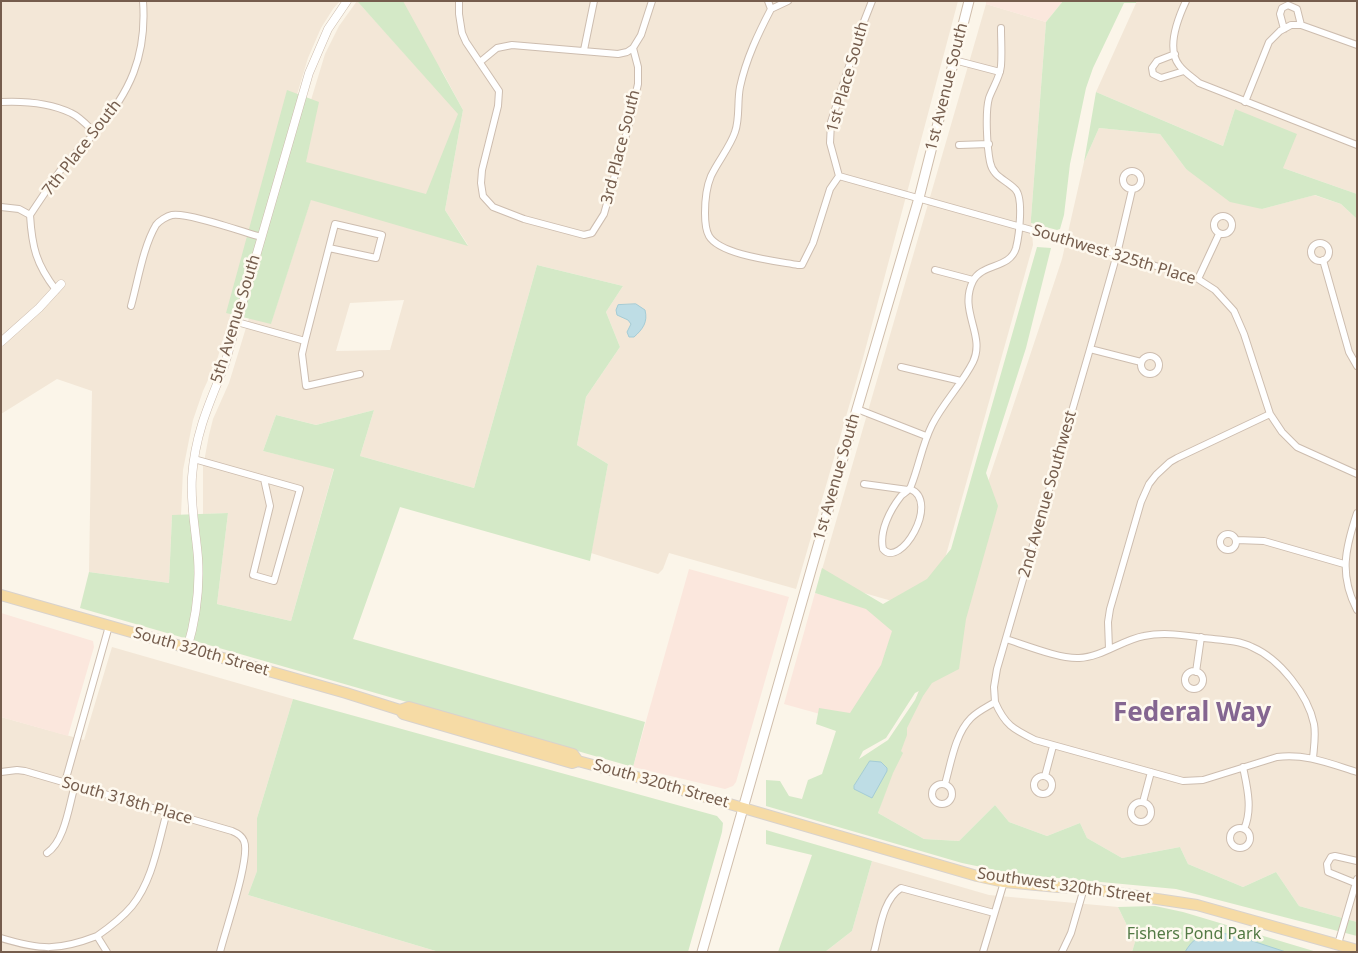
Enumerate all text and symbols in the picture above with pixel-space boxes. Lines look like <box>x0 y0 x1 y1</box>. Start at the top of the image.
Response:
street label: 1st Place South <box>823 19 873 135</box>
street label: 1st Avenue South <box>922 21 972 153</box>
street label: 3rd Place South <box>598 88 644 206</box>
street label: 7th Place South <box>39 96 125 200</box>
street label: Southwest 325th Place <box>1030 221 1198 289</box>
street label: 5th Avenue South <box>207 252 265 386</box>
street label: 2nd Avenue Southwest <box>1015 408 1081 580</box>
street label: 1st Avenue South <box>810 411 864 543</box>
street label: South 320th Street <box>131 623 271 681</box>
district label: Federal Way <box>1113 698 1271 730</box>
street label: South 320th Street <box>591 755 731 813</box>
street label: South 318th Place <box>59 773 195 829</box>
street label: Southwest 320th Street <box>976 864 1152 908</box>
park label: Fishers Pond Park <box>1127 924 1261 944</box>

